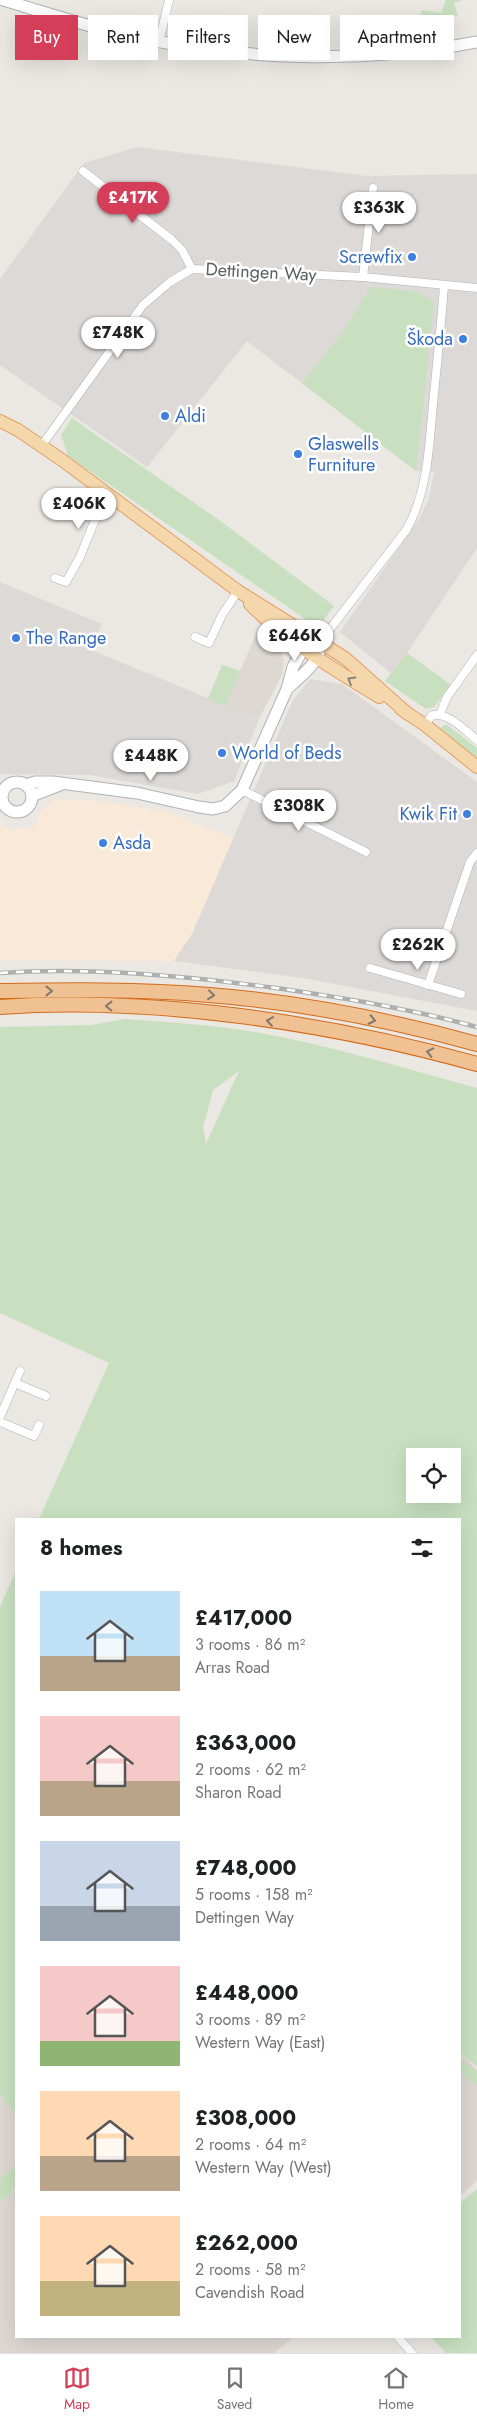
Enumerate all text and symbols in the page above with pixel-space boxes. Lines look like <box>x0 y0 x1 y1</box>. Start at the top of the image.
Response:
chip: Buy <box>15 15 78 60</box>
chip: Rent <box>88 15 158 60</box>
chip: Filters <box>168 15 248 60</box>
chip: New <box>258 15 330 60</box>
chip: Apartment <box>340 15 454 60</box>
pin: £417K <box>98 182 168 224</box>
text: £417K <box>108 186 158 209</box>
pin: £363K <box>344 192 414 234</box>
text: £363K <box>353 196 405 219</box>
place label: Screwfix <box>339 244 402 270</box>
marker: Screwfix <box>406 251 418 263</box>
street label: Dettingen Way <box>205 256 317 288</box>
pin: £748K <box>83 316 153 359</box>
text: £748K <box>92 321 144 344</box>
place label: Škoda <box>407 326 453 352</box>
marker: Škoda <box>457 333 469 345</box>
place label: Aldi <box>175 403 206 429</box>
marker: Aldi <box>159 410 171 422</box>
place label: Glaswells Furniture <box>308 431 379 478</box>
marker: Glaswells Furniture <box>292 448 304 460</box>
pin: £406K <box>44 488 114 530</box>
text: £406K <box>52 492 106 515</box>
pin: £646K <box>260 620 330 662</box>
text: £646K <box>268 624 322 647</box>
place label: The Range <box>26 625 106 651</box>
marker: The Range <box>10 632 22 644</box>
one-way arrow <box>348 676 357 686</box>
pin: £448K <box>116 740 186 782</box>
place label: World of Beds <box>232 740 341 766</box>
text: £448K <box>124 744 178 767</box>
marker: World of Beds <box>216 747 228 759</box>
pin: £308K <box>264 790 334 832</box>
text: £308K <box>273 794 325 817</box>
place label: Kwik Fit <box>399 801 458 827</box>
marker: Kwik Fit <box>461 808 473 820</box>
place label: Asda <box>113 830 151 856</box>
marker: Asda <box>97 837 109 849</box>
pin: £262K <box>383 928 453 971</box>
text: £262K <box>392 933 444 956</box>
one-way arrow <box>45 986 53 996</box>
one-way arrow <box>207 990 215 1001</box>
one-way arrow <box>104 1001 112 1011</box>
one-way arrow <box>367 1014 376 1025</box>
one-way arrow <box>266 1017 275 1027</box>
one-way arrow <box>425 1047 434 1058</box>
map controls <box>406 1448 461 1503</box>
button: locate <box>406 1448 461 1503</box>
text: 8 homes <box>40 1533 123 1563</box>
icon: filters <box>408 1534 436 1562</box>
text: £417,000 <box>195 1603 292 1633</box>
icon: home <box>80 1611 140 1671</box>
text: 3 rooms · 86 m² <box>195 1633 305 1656</box>
text: Arras Road <box>195 1656 270 1679</box>
text: £363,000 <box>195 1728 296 1758</box>
icon: home <box>80 1736 140 1796</box>
text: 2 rooms · 62 m² <box>195 1758 306 1781</box>
text: Sharon Road <box>195 1781 282 1804</box>
text: £748,000 <box>195 1853 297 1883</box>
icon: home <box>80 1861 140 1921</box>
text: 5 rooms · 158 m² <box>195 1883 313 1906</box>
text: Dettingen Way <box>195 1906 294 1929</box>
text: £448,000 <box>195 1978 299 2008</box>
icon: home <box>80 1986 140 2046</box>
text: 3 rooms · 89 m² <box>195 2008 305 2031</box>
text: Western Way (East) <box>195 2031 325 2054</box>
text: £308,000 <box>195 2103 296 2133</box>
icon: home <box>80 2111 140 2171</box>
text: 2 rooms · 64 m² <box>195 2133 306 2156</box>
text: Western Way (West) <box>195 2156 332 2179</box>
text: £262,000 <box>195 2228 298 2258</box>
icon: home <box>80 2236 140 2296</box>
text: 2 rooms · 58 m² <box>195 2258 306 2281</box>
text: Cavendish Road <box>195 2281 304 2304</box>
tab: Map <box>63 2364 91 2414</box>
tab: Saved <box>217 2364 252 2414</box>
tab: Home <box>378 2364 414 2414</box>

